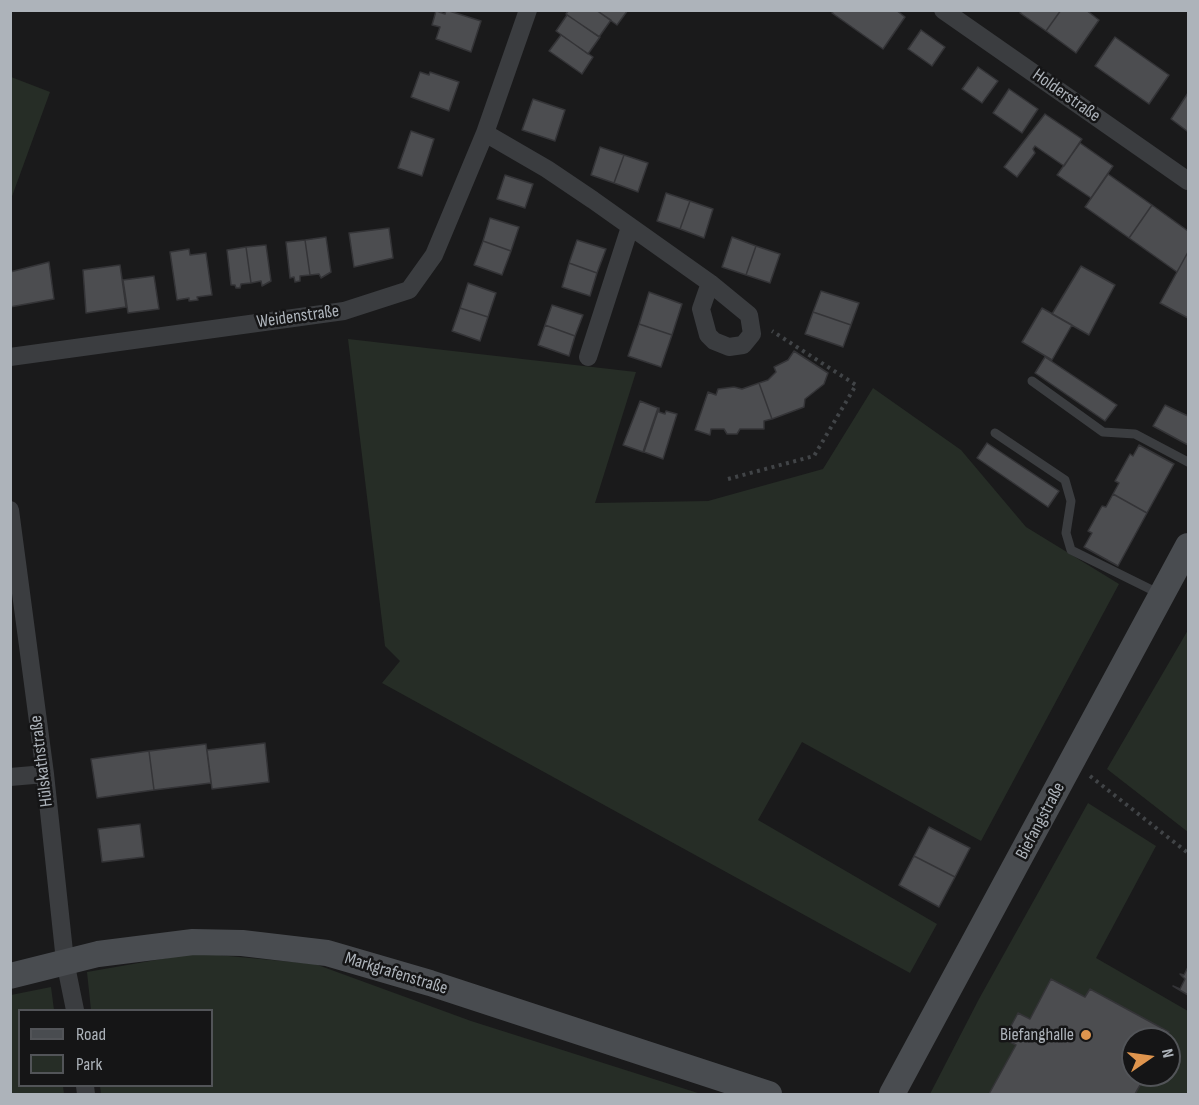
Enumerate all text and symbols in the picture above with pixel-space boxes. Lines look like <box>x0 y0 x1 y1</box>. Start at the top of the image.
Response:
street label: Holderstraße <box>1028 65 1104 127</box>
street label: Weidenstraße <box>255 301 341 333</box>
street label: Hülskathstraße <box>26 714 58 808</box>
street label: Biefangstraße <box>1012 779 1070 863</box>
street label: Markgrafenstraße <box>342 948 450 1000</box>
legend <box>18 1009 213 1087</box>
text: Road <box>76 1024 106 1045</box>
place label: Biefanghalle <box>1000 1024 1074 1046</box>
north arrow <box>1121 1027 1181 1087</box>
marker: Biefanghalle <box>1079 1028 1093 1042</box>
text: N <box>1157 1047 1177 1060</box>
text: Park <box>76 1054 102 1075</box>

